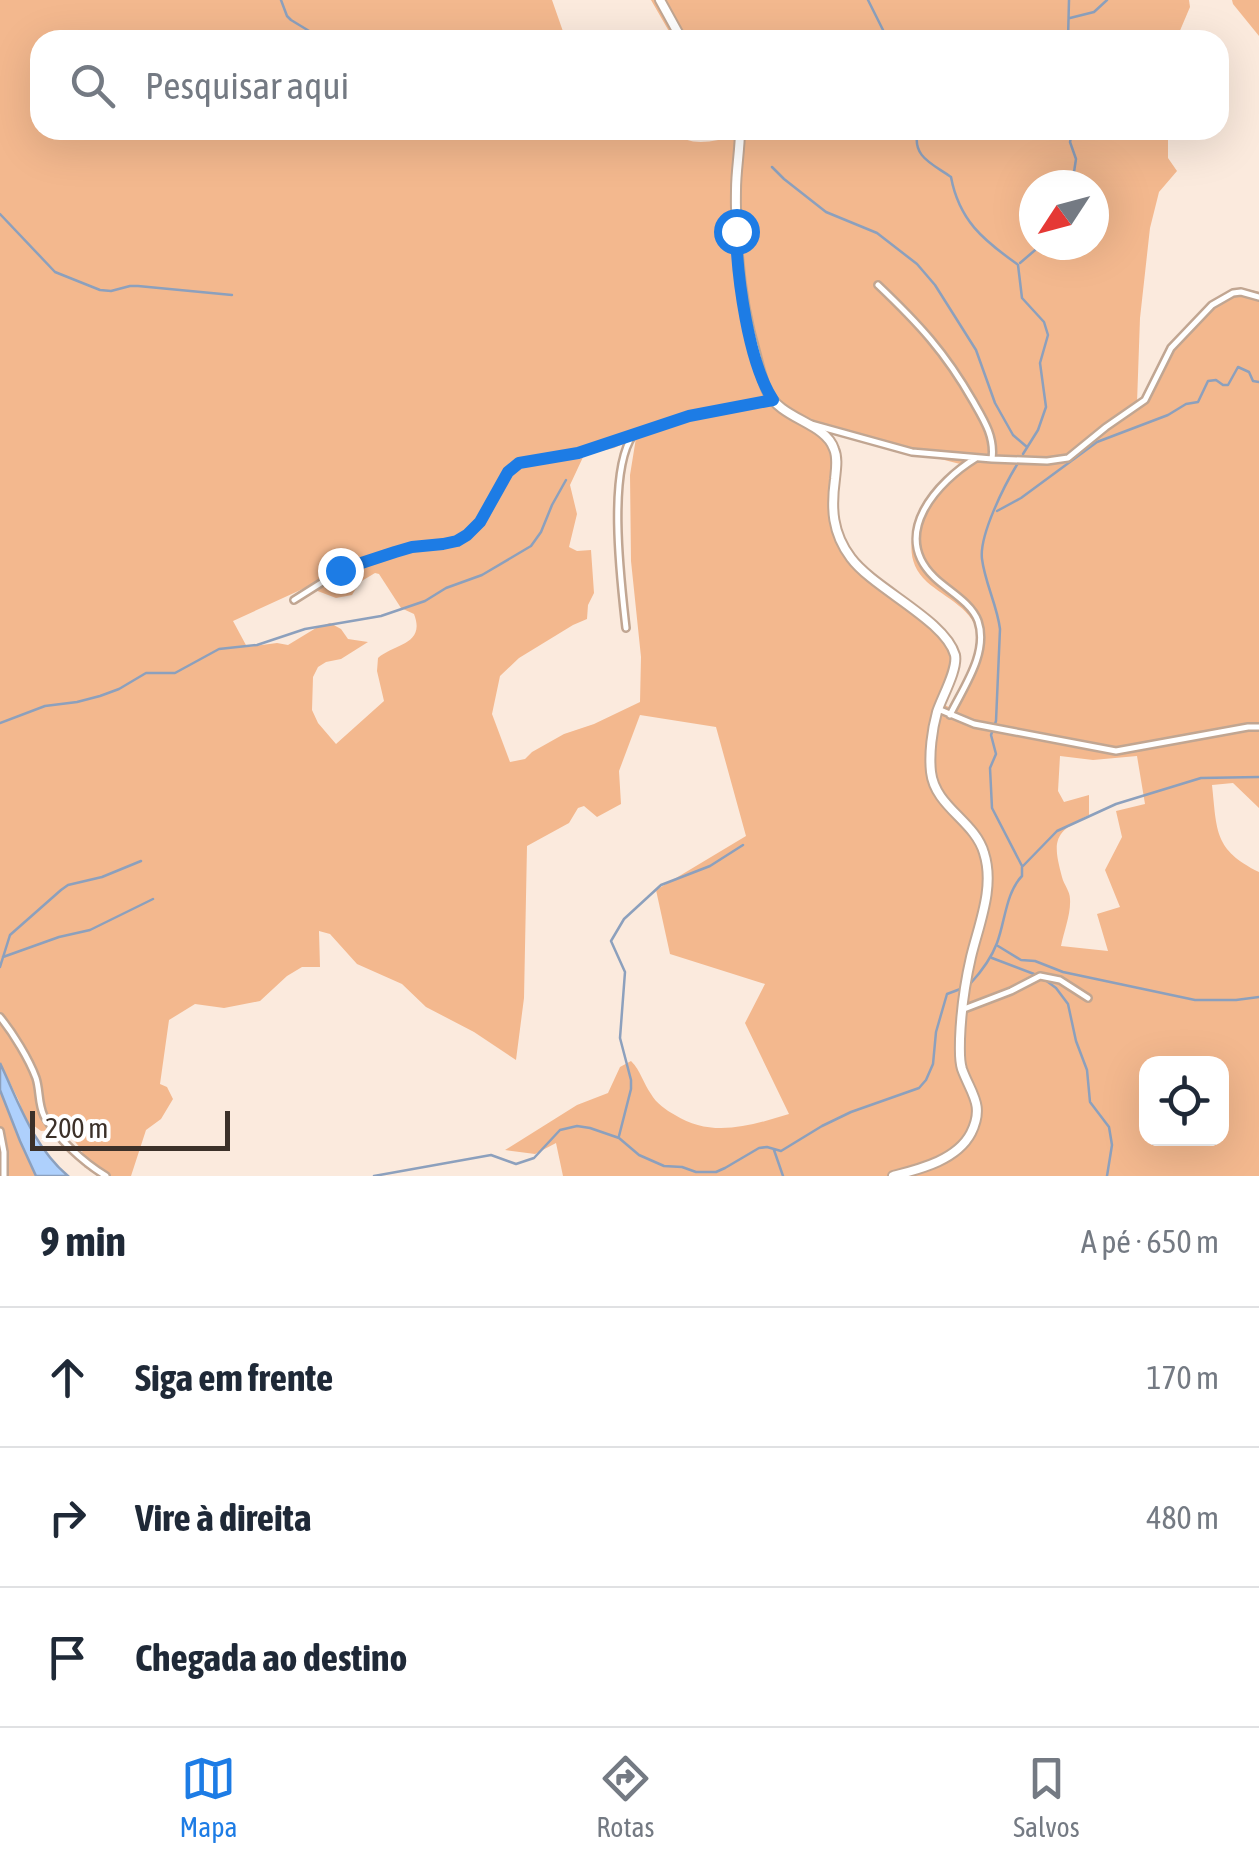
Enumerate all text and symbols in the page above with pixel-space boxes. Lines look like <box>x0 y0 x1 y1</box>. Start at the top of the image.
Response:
search box <box>30 30 1229 140</box>
icon: search <box>65 58 120 113</box>
text: Pesquisar aqui <box>145 64 349 107</box>
north arrow <box>1019 170 1109 260</box>
route start <box>714 209 760 255</box>
route end <box>318 548 364 594</box>
map controls <box>1139 1056 1229 1146</box>
button: locate <box>1139 1056 1229 1146</box>
scale bar <box>30 1106 230 1150</box>
text: 200 m <box>45 1112 108 1144</box>
text: 9 min <box>40 1217 126 1265</box>
text: A pé · 650 m <box>1081 1223 1219 1260</box>
icon: ahead <box>40 1350 95 1405</box>
text: Siga em frente <box>135 1356 333 1399</box>
text: 170 m <box>1146 1359 1219 1396</box>
icon: right <box>40 1490 95 1545</box>
text: Vire à direita <box>135 1496 311 1539</box>
text: 480 m <box>1146 1499 1219 1536</box>
icon: arrive <box>40 1630 95 1685</box>
text: Chegada ao destino <box>135 1636 407 1679</box>
tab: Mapa <box>179 1751 238 1843</box>
tab: Rotas <box>596 1751 654 1843</box>
tab: Salvos <box>1013 1751 1080 1843</box>

